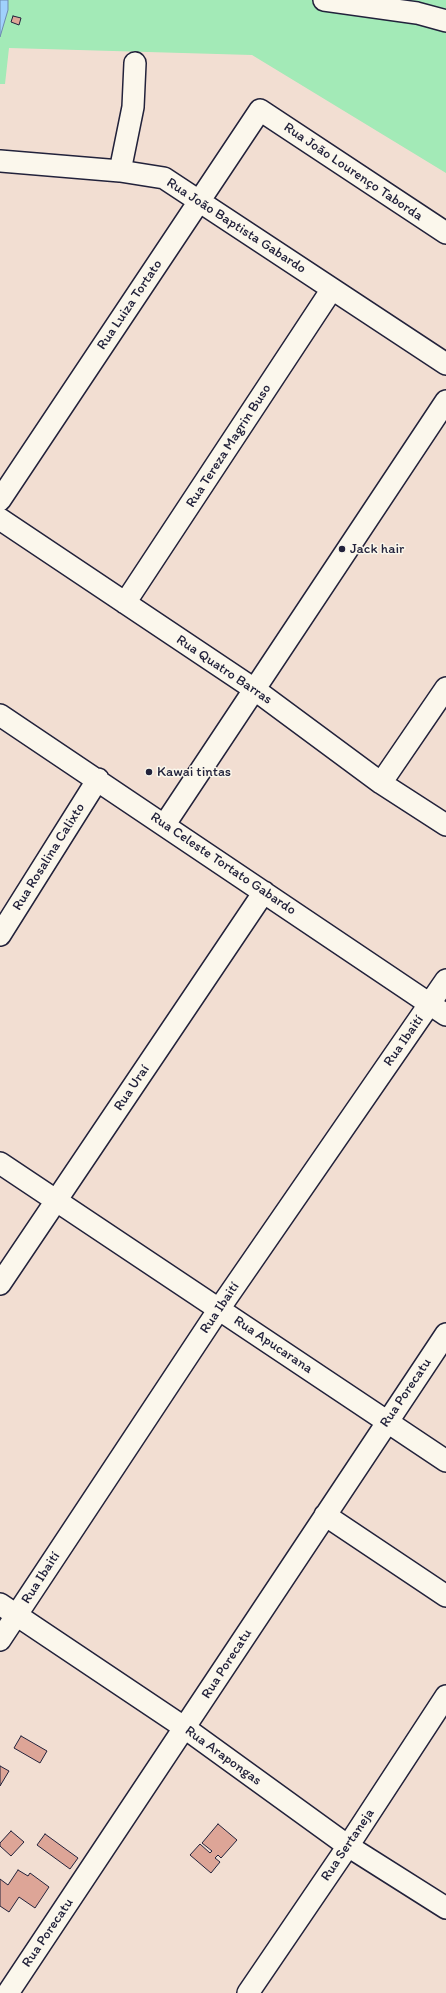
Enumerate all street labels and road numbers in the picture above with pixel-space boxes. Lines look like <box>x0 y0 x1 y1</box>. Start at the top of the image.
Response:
street label: Rua João Lourenço Taborda <box>280 119 426 225</box>
street label: Rua João Baptista Gabardo <box>163 175 309 277</box>
street label: Rua Luiza Tortato <box>94 257 166 353</box>
street label: Rua Tereza Magrin Buso <box>183 381 275 511</box>
street label: Rua Quatro Barras <box>173 632 275 708</box>
street label: Rua Rosalina Calixto <box>9 800 89 914</box>
street label: Rua Celeste Tortato Gabardo <box>147 809 299 919</box>
street label: Rua Ibaití <box>380 1012 428 1070</box>
street label: Rua Uraí <box>111 1062 153 1114</box>
street label: Rua Ibaití <box>197 1279 243 1337</box>
street label: Rua Apucarana <box>230 1312 316 1378</box>
street label: Rua Porecatu <box>377 1355 435 1431</box>
street label: Rua Ibaití <box>18 1549 64 1607</box>
street label: Rua Porecatu <box>198 1626 256 1702</box>
street label: Rua Arapongas <box>181 1723 265 1789</box>
street label: Rua Sertaneja <box>318 1806 378 1884</box>
street label: Rua Porecatu <box>19 1895 77 1971</box>

